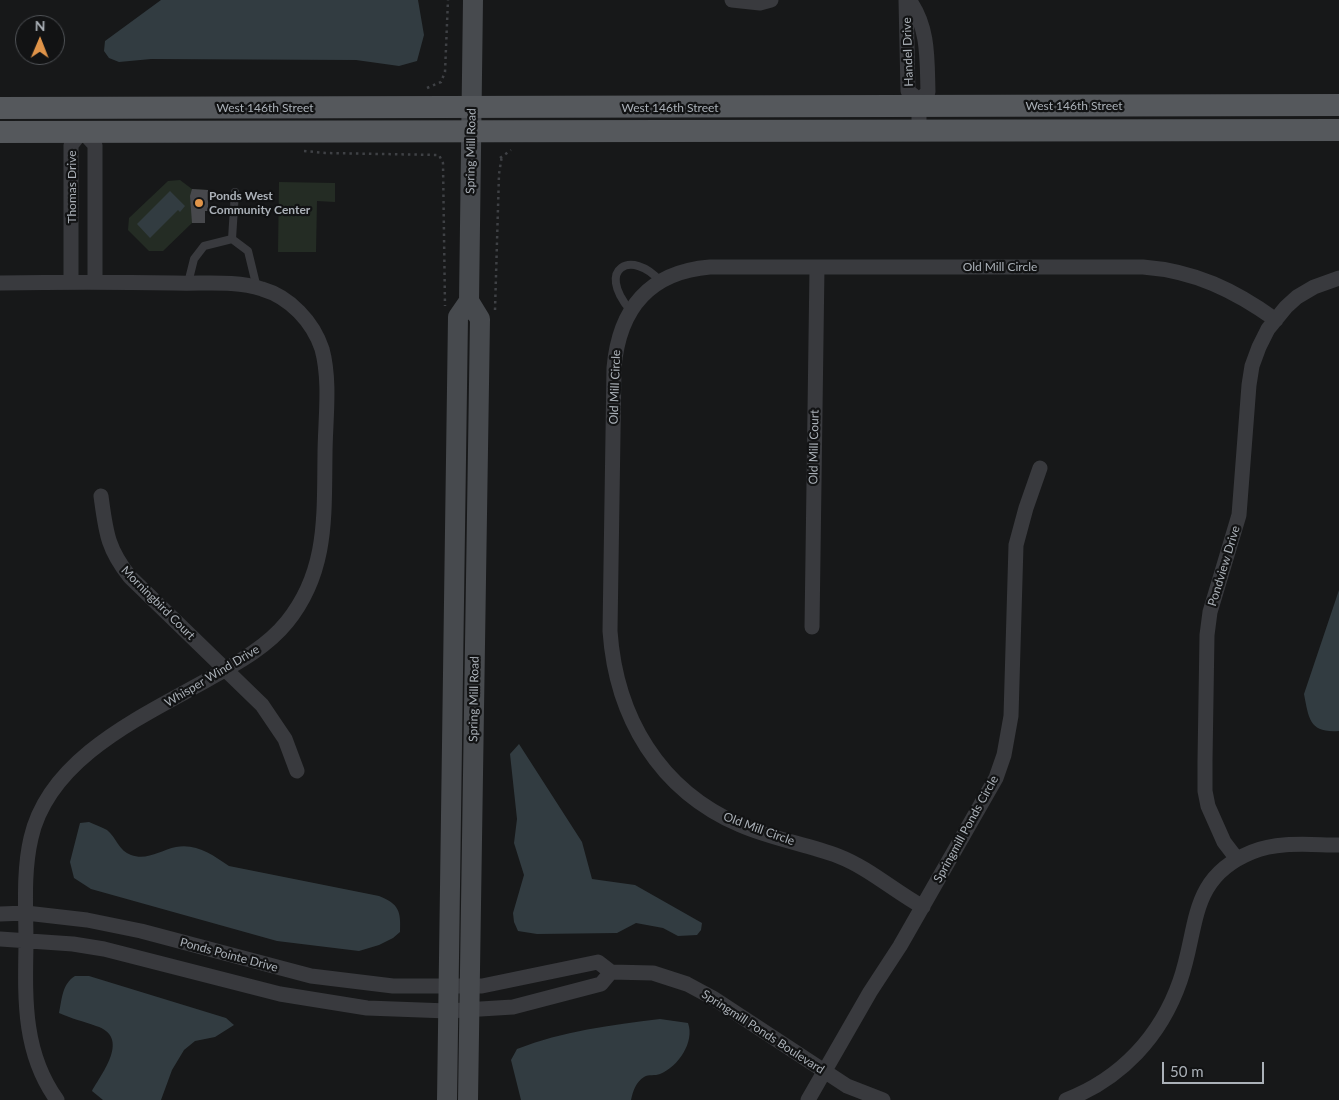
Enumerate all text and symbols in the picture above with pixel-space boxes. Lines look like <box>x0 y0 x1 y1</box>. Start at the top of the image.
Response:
north arrow <box>15 15 65 65</box>
text: N <box>35 17 46 34</box>
street label: Handel Drive <box>900 17 916 87</box>
street label: West 146th Street <box>1025 99 1123 113</box>
street label: West 146th Street <box>216 101 314 115</box>
street label: West 146th Street <box>621 101 719 115</box>
street label: Spring Mill Road <box>463 108 479 194</box>
street label: Thomas Drive <box>65 150 79 224</box>
place label: Ponds West Community Center <box>209 189 310 217</box>
marker: Ponds West Community Center <box>193 197 205 209</box>
street label: Old Mill Circle <box>963 260 1037 274</box>
street label: Old Mill Circle <box>607 349 623 425</box>
street label: Old Mill Court <box>806 409 822 485</box>
street label: Pondview Drive <box>1205 524 1243 608</box>
street label: Morningbird Court <box>118 563 198 643</box>
street label: Whisper Wind Drive <box>162 642 262 710</box>
street label: Spring Mill Road <box>466 656 482 742</box>
street label: Springmill Ponds Circle <box>931 773 1001 885</box>
street label: Old Mill Circle <box>721 809 797 849</box>
street label: Ponds Pointe Drive <box>178 935 280 975</box>
street label: Springmill Ponds Boulevard <box>699 987 827 1077</box>
scale bar <box>1164 1052 1266 1084</box>
text: 50 m <box>1170 1062 1204 1080</box>

